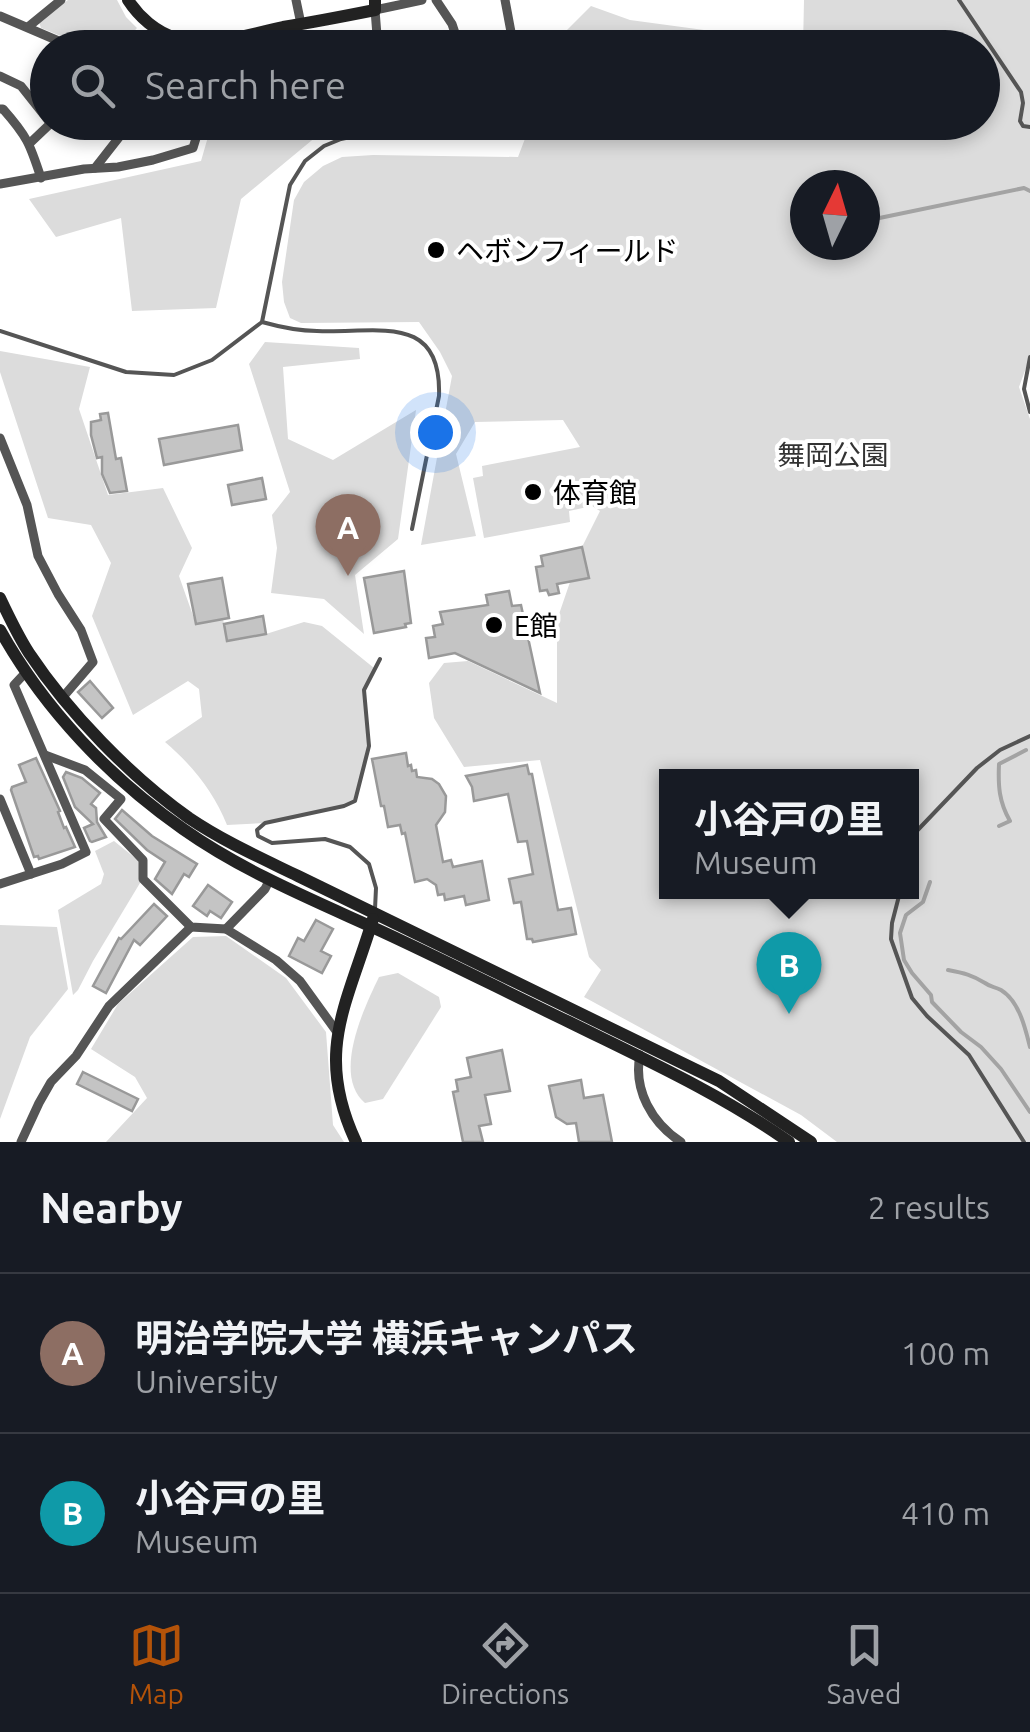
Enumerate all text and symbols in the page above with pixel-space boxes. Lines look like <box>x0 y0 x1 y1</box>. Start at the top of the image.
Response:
search box <box>30 30 1000 140</box>
icon: search <box>65 58 120 113</box>
text: Search here <box>145 64 346 106</box>
north arrow <box>790 170 880 260</box>
place label: ヘボンフィールド <box>456 235 679 266</box>
marker: ヘボンフィールド <box>425 239 447 261</box>
your location <box>410 407 461 458</box>
park label: 舞岡公園 <box>777 439 889 470</box>
place label: 体育館 <box>553 477 637 508</box>
marker: 体育館 <box>522 481 544 503</box>
pin: A <box>316 494 380 576</box>
place label: E館 <box>514 610 558 641</box>
marker: E館 <box>483 614 505 636</box>
popup <box>659 769 919 899</box>
text: 小谷戸の里 <box>694 798 884 840</box>
text: Museum <box>694 844 818 880</box>
pin: B <box>756 932 822 1014</box>
text: Nearby <box>40 1184 183 1231</box>
text: 2 results <box>868 1189 990 1225</box>
text: 明治学院大学 横浜キャンパス <box>135 1317 638 1359</box>
text: A <box>61 1335 84 1371</box>
text: 100 m <box>901 1335 990 1371</box>
text: University <box>135 1363 278 1399</box>
text: 小谷戸の里 <box>135 1477 325 1519</box>
text: B <box>62 1495 83 1531</box>
text: 410 m <box>901 1495 990 1531</box>
text: Museum <box>135 1523 259 1559</box>
tab: Map <box>129 1618 184 1709</box>
tab: Directions <box>441 1618 569 1709</box>
tab: Saved <box>827 1618 901 1709</box>

